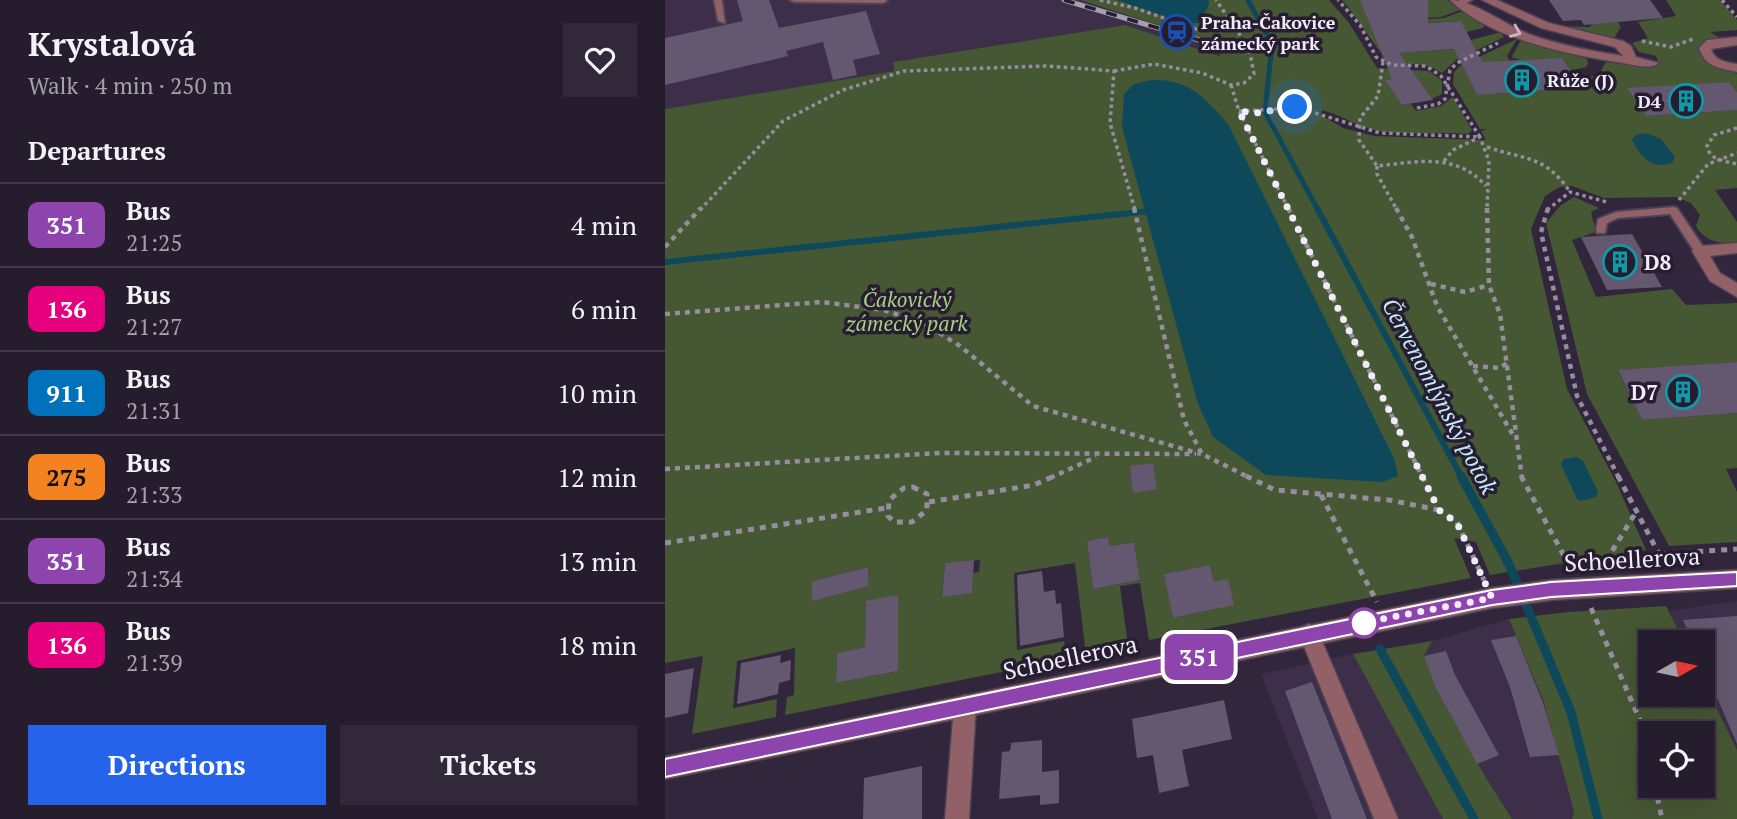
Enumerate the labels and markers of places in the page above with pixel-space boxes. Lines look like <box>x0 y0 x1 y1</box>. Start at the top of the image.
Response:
place label: Praha-Čakovice zámecký park <box>1201 10 1336 55</box>
station icon: Praha-Čakovice zámecký park <box>1158 13 1196 51</box>
building icon: Růže (J) <box>1503 61 1541 99</box>
place label: Růže (J) <box>1547 68 1614 92</box>
building icon: D4 <box>1667 82 1705 120</box>
place label: D4 <box>1638 89 1662 113</box>
building icon: D8 <box>1601 243 1639 281</box>
place label: D8 <box>1644 248 1671 276</box>
building icon: D7 <box>1664 373 1702 411</box>
place label: D7 <box>1631 378 1658 406</box>
unlabelled marker <box>1349 608 1379 638</box>

